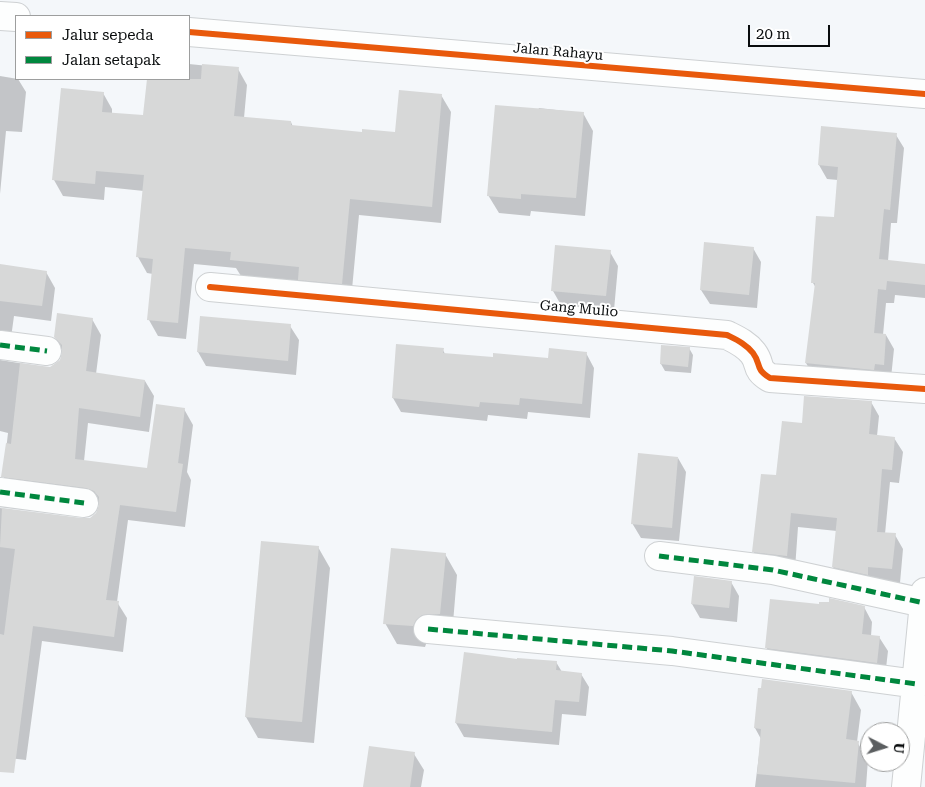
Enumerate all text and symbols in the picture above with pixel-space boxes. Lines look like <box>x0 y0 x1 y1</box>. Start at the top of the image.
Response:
legend <box>15 15 190 80</box>
scale bar <box>750 15 832 47</box>
text: 20 m <box>756 25 790 43</box>
text: Jalur sepeda <box>62 26 153 44</box>
street label: Jalan Rahayu <box>512 40 604 64</box>
text: Jalan setapak <box>62 51 161 69</box>
street label: Gang Mulio <box>539 297 619 321</box>
north arrow <box>860 722 910 772</box>
text: U <box>891 742 907 754</box>

